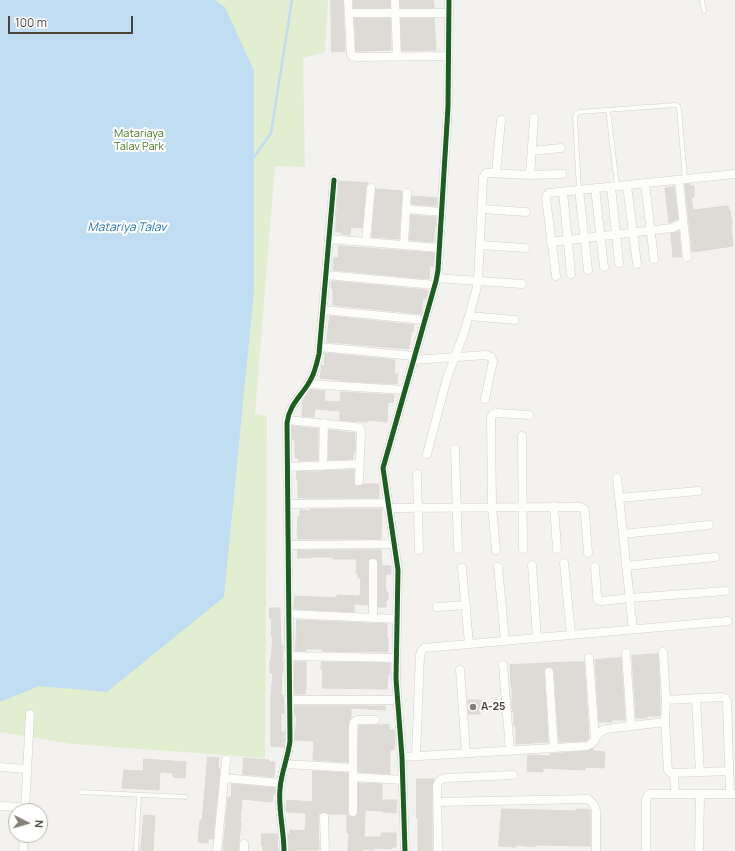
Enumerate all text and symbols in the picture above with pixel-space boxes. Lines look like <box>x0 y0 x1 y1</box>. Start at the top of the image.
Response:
scale bar <box>10 8 135 34</box>
text: 100 m <box>15 14 47 31</box>
park label: Matariaya Talav Park <box>114 127 164 153</box>
water label: Matariya Talav <box>88 221 166 235</box>
place label: A-25 <box>481 700 506 714</box>
marker: A-25 <box>468 702 478 712</box>
north arrow <box>8 803 48 843</box>
text: N <box>32 819 47 829</box>

